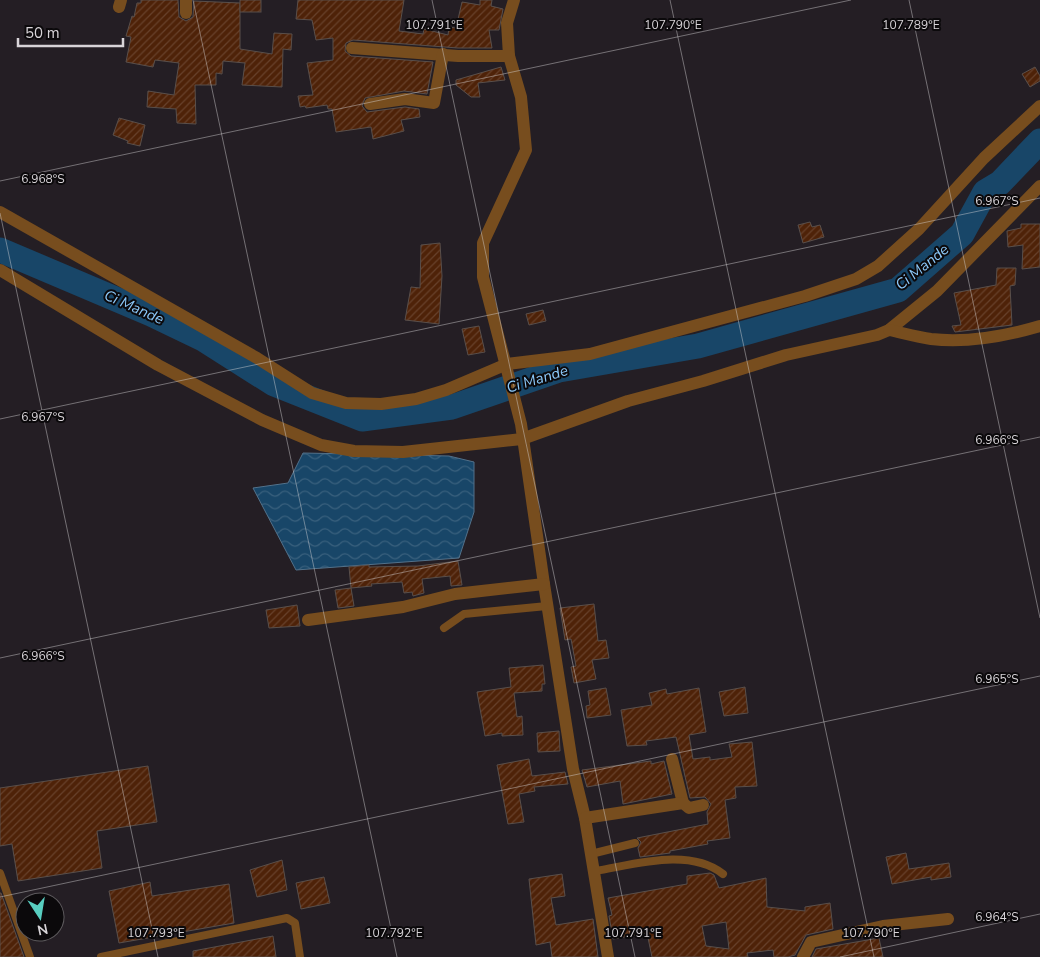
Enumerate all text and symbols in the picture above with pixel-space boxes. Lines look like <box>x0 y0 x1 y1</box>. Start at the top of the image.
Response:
scale bar <box>18 15 122 47</box>
text: 107.791°E <box>405 17 463 33</box>
text: 107.790°E <box>644 17 702 33</box>
text: 107.789°E <box>882 17 940 33</box>
text: 50 m <box>25 23 60 43</box>
text: 6.968°S <box>21 171 65 187</box>
text: 6.967°S <box>975 193 1019 209</box>
water label: Ci Mande <box>891 239 953 295</box>
water label: Ci Mande <box>101 285 167 329</box>
water label: Ci Mande <box>504 360 570 398</box>
text: 6.967°S <box>21 409 65 425</box>
text: 6.966°S <box>975 432 1019 448</box>
text: 6.966°S <box>21 648 65 664</box>
text: 6.965°S <box>975 671 1019 687</box>
north arrow <box>15 892 65 942</box>
text: 6.964°S <box>975 909 1019 925</box>
text: N <box>35 919 50 940</box>
text: 107.793°E <box>127 925 185 941</box>
text: 107.792°E <box>365 925 423 941</box>
text: 107.791°E <box>604 925 662 941</box>
text: 107.790°E <box>842 925 900 941</box>

